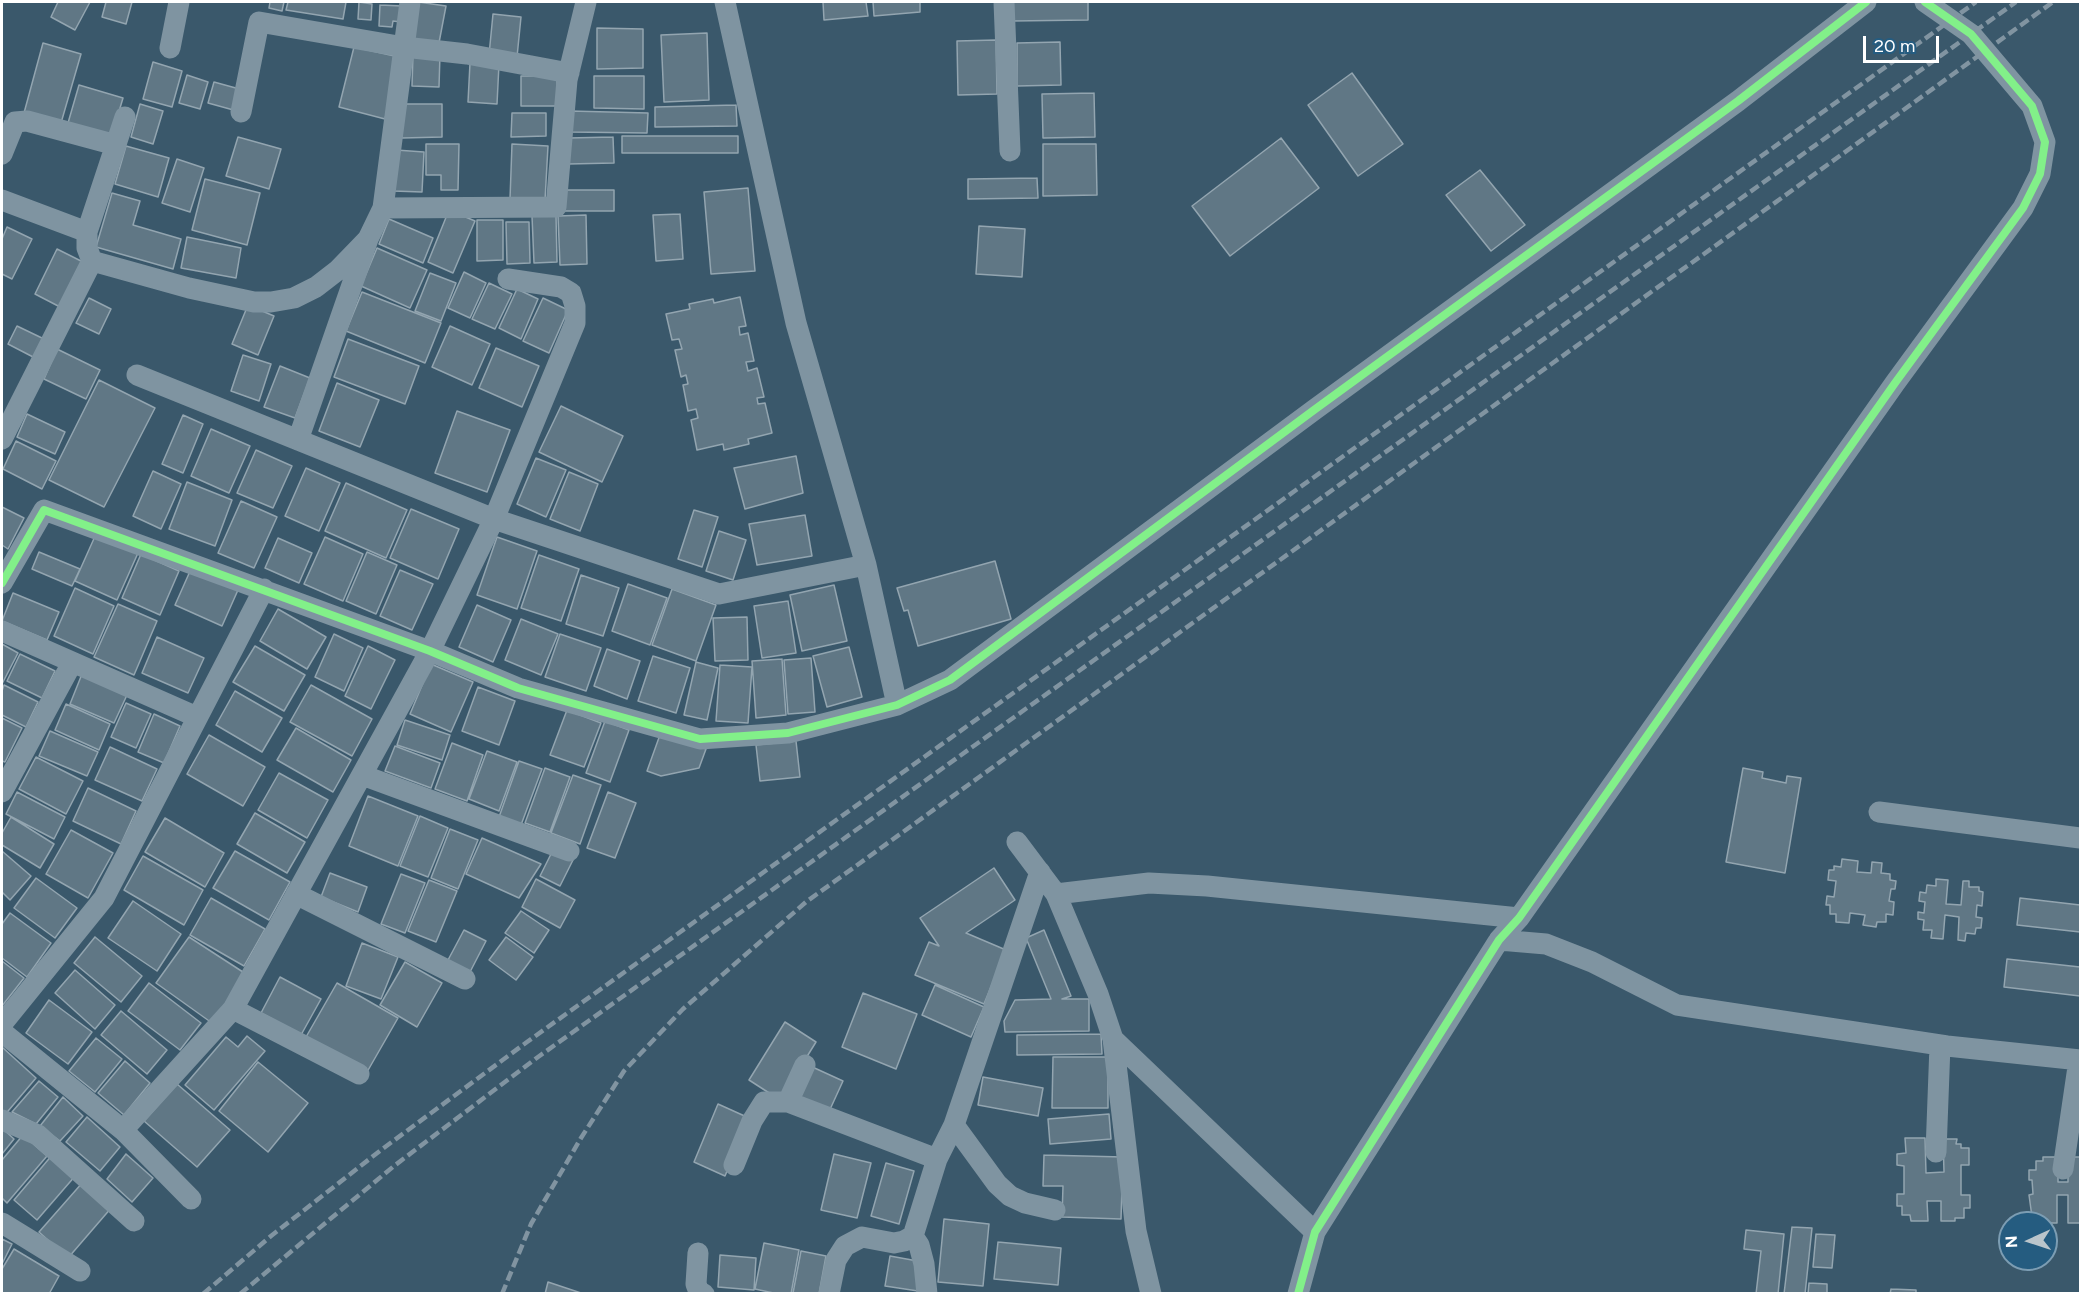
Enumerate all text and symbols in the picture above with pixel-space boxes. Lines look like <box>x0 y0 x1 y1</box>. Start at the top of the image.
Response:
scale bar <box>1866 24 1942 62</box>
text: 20 m <box>1874 35 1915 57</box>
north arrow <box>1998 1211 2058 1271</box>
text: N <box>2002 1235 2021 1249</box>

